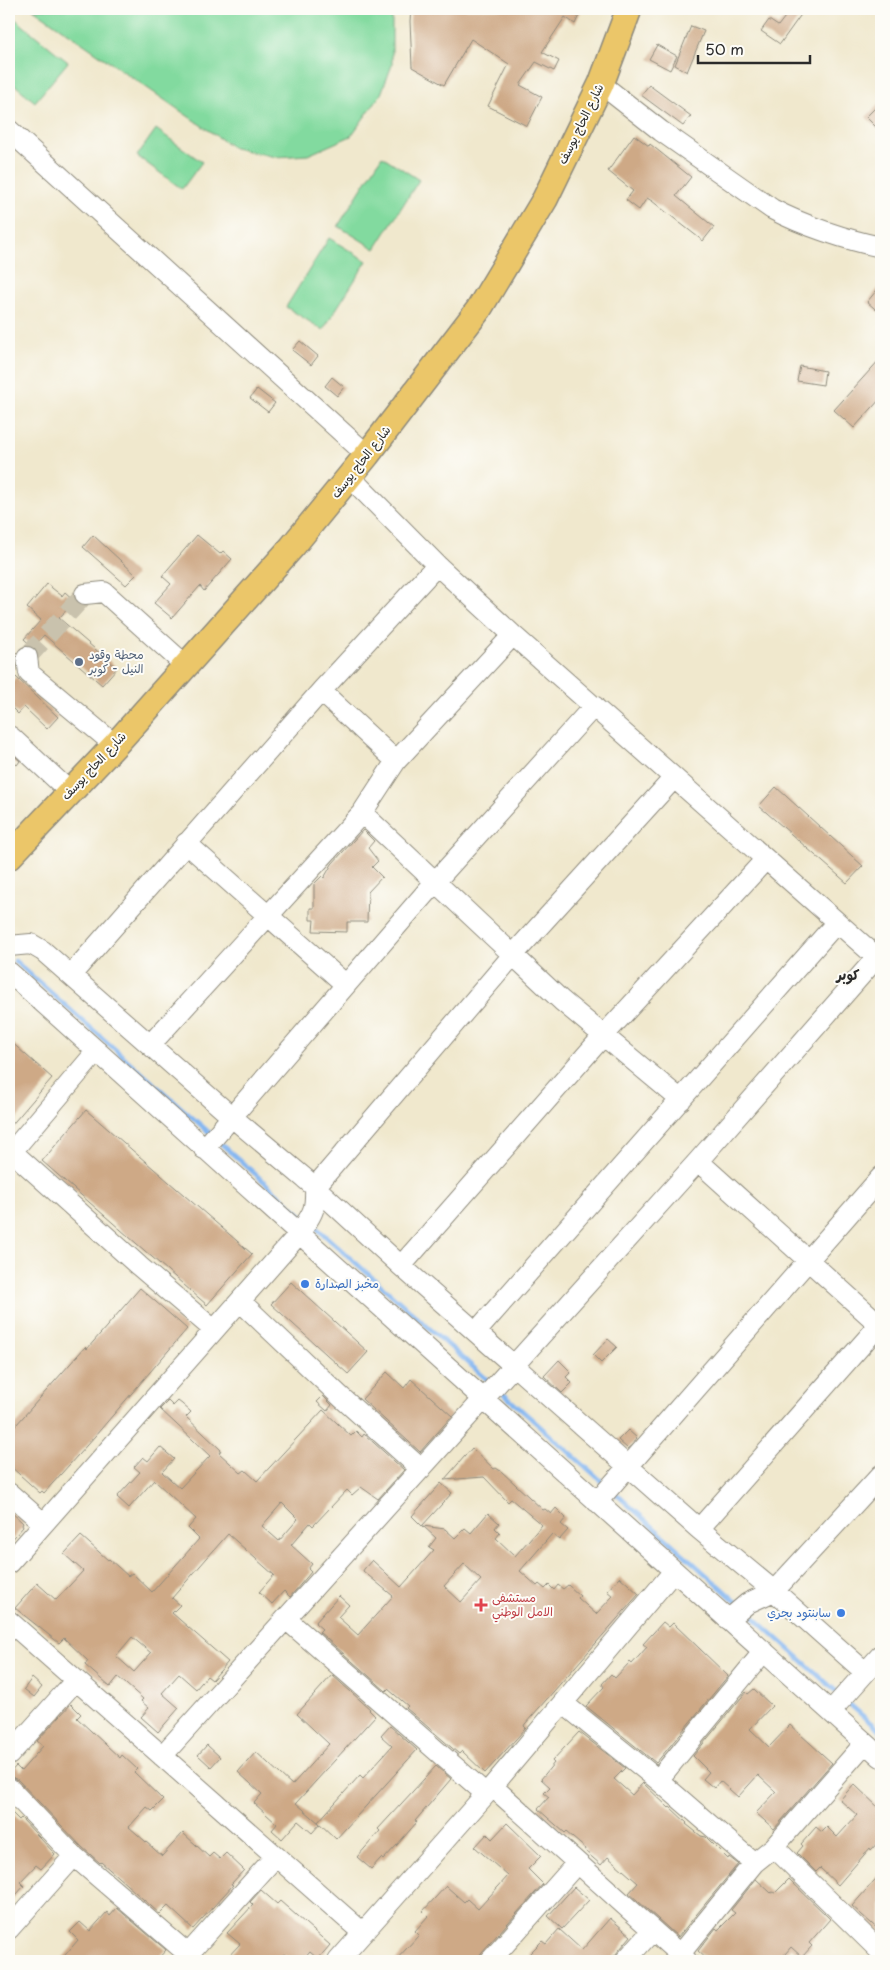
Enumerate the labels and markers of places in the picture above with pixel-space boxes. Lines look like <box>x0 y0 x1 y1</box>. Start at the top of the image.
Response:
place label: محطة وقود النيل - كوبر <box>88 645 144 677</box>
marker: محطة وقود النيل - كوبر <box>73 656 85 668</box>
place label: مخبز الصدارة <box>315 1274 379 1292</box>
marker: مخبز الصدارة <box>299 1278 311 1290</box>
place label: مستشفى الامل الوطني <box>492 1588 553 1623</box>
marker: مستشفى الامل الوطني <box>474 1598 488 1612</box>
place label: سابنتود بحري <box>767 1603 831 1622</box>
marker: سابنتود بحري <box>835 1607 847 1619</box>

